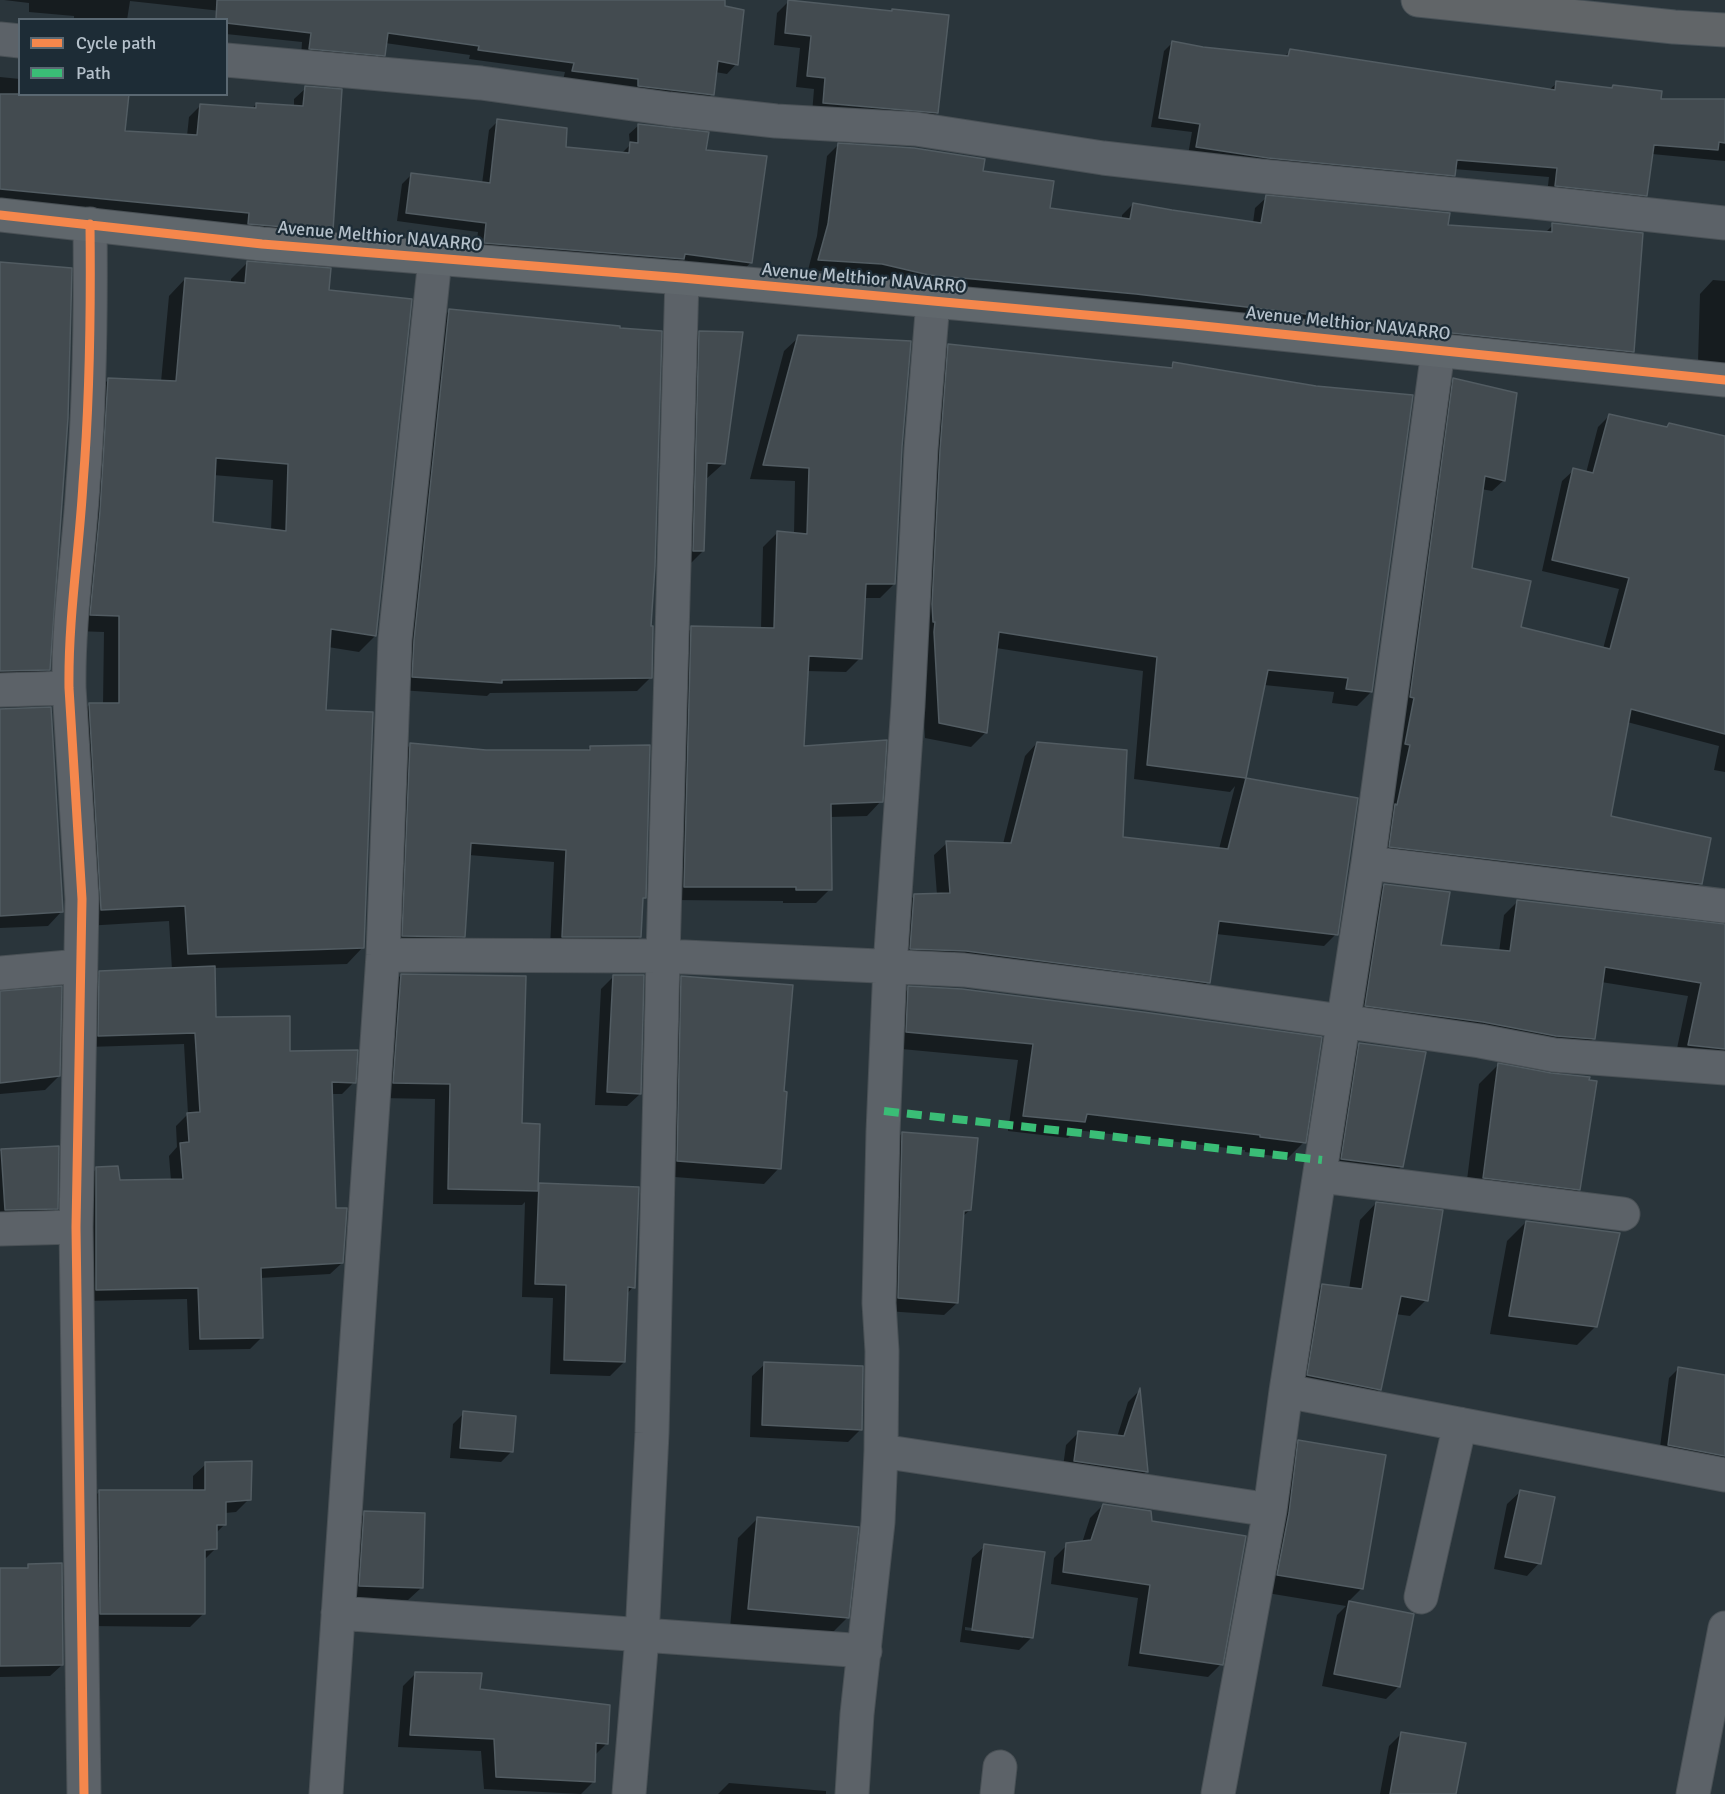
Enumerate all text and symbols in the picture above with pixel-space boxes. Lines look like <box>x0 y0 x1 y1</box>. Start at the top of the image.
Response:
legend <box>18 18 228 96</box>
text: Cycle path <box>76 32 156 54</box>
text: Path <box>76 62 111 84</box>
street label: Avenue Melthior NAVARRO <box>277 217 483 257</box>
street label: Avenue Melthior NAVARRO <box>761 259 967 299</box>
street label: Avenue Melthior NAVARRO <box>1245 303 1451 345</box>

